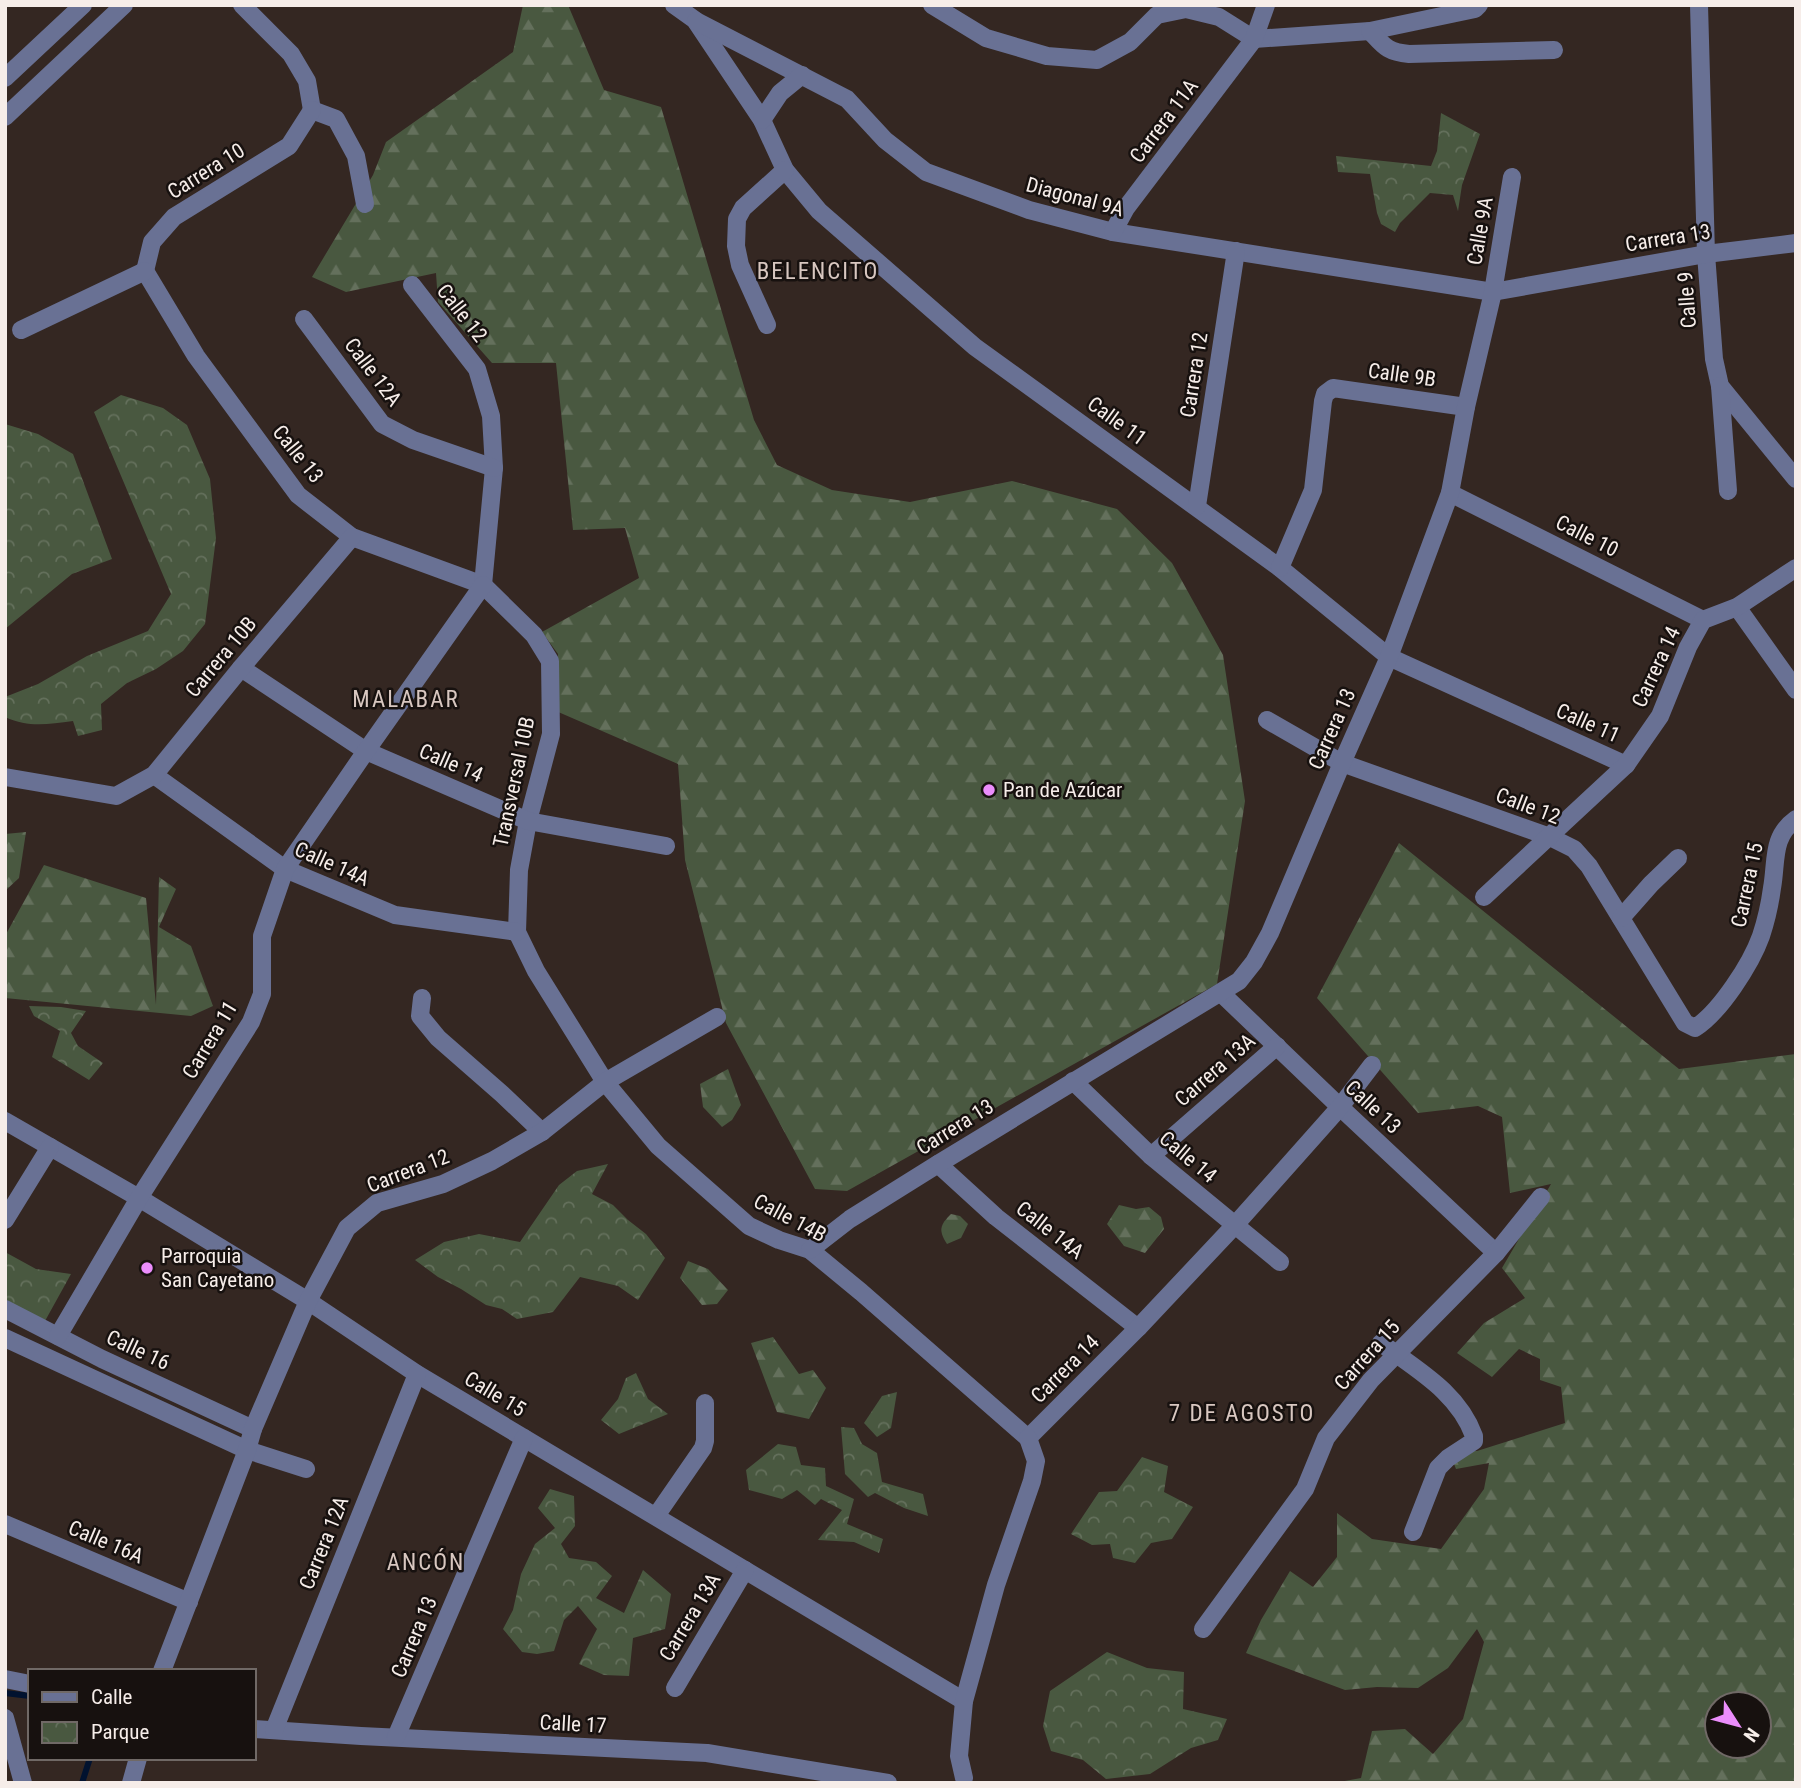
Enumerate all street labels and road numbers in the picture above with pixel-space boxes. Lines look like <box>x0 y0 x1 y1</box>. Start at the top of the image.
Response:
street label: Carrera 11A <box>1125 75 1203 167</box>
street label: Carrera 10 <box>163 138 249 204</box>
street label: Diagonal 9A <box>1024 172 1126 222</box>
street label: Calle 9A <box>1462 195 1498 267</box>
street label: Carrera 13 <box>1624 219 1712 257</box>
street label: Calle 9 <box>1673 271 1701 329</box>
street label: Calle 12 <box>432 279 492 347</box>
street label: Carrera 12 <box>1175 331 1213 419</box>
street label: Calle 12A <box>340 333 406 411</box>
street label: Calle 9B <box>1367 358 1437 392</box>
street label: Calle 11 <box>1083 392 1151 450</box>
street label: Calle 13 <box>268 420 328 488</box>
street label: Calle 10 <box>1552 510 1622 562</box>
street label: Carrera 10B <box>180 612 262 702</box>
street label: Carrera 14 <box>1627 623 1685 711</box>
street label: Carrera 13 <box>1304 685 1360 773</box>
street label: Calle 11 <box>1553 698 1623 748</box>
street label: Transversal 10B <box>488 715 540 849</box>
street label: Calle 14 <box>415 739 487 787</box>
street label: Calle 12 <box>1492 783 1564 829</box>
street label: Calle 14A <box>291 837 373 891</box>
street label: Carrera 15 <box>1726 840 1768 930</box>
street label: Carrera 11 <box>178 997 242 1083</box>
street label: Carrera 13A <box>1170 1029 1260 1111</box>
street label: Calle 13 <box>1340 1075 1406 1139</box>
street label: Carrera 13 <box>912 1094 998 1160</box>
street label: Calle 14 <box>1155 1126 1221 1188</box>
street label: Carrera 12 <box>364 1144 452 1198</box>
street label: Calle 14B <box>750 1189 830 1247</box>
street label: Calle 14A <box>1011 1196 1089 1264</box>
street label: Carrera 15 <box>1329 1315 1405 1395</box>
street label: Calle 16 <box>103 1325 173 1375</box>
street label: Carrera 14 <box>1026 1330 1104 1408</box>
street label: Calle 15 <box>460 1366 530 1422</box>
street label: Carrera 12A <box>294 1493 354 1593</box>
street label: Calle 16A <box>65 1515 147 1569</box>
street label: Carrera 13A <box>654 1569 726 1665</box>
street label: Carrera 13 <box>386 1593 442 1681</box>
street label: Calle 17 <box>539 1710 607 1738</box>

